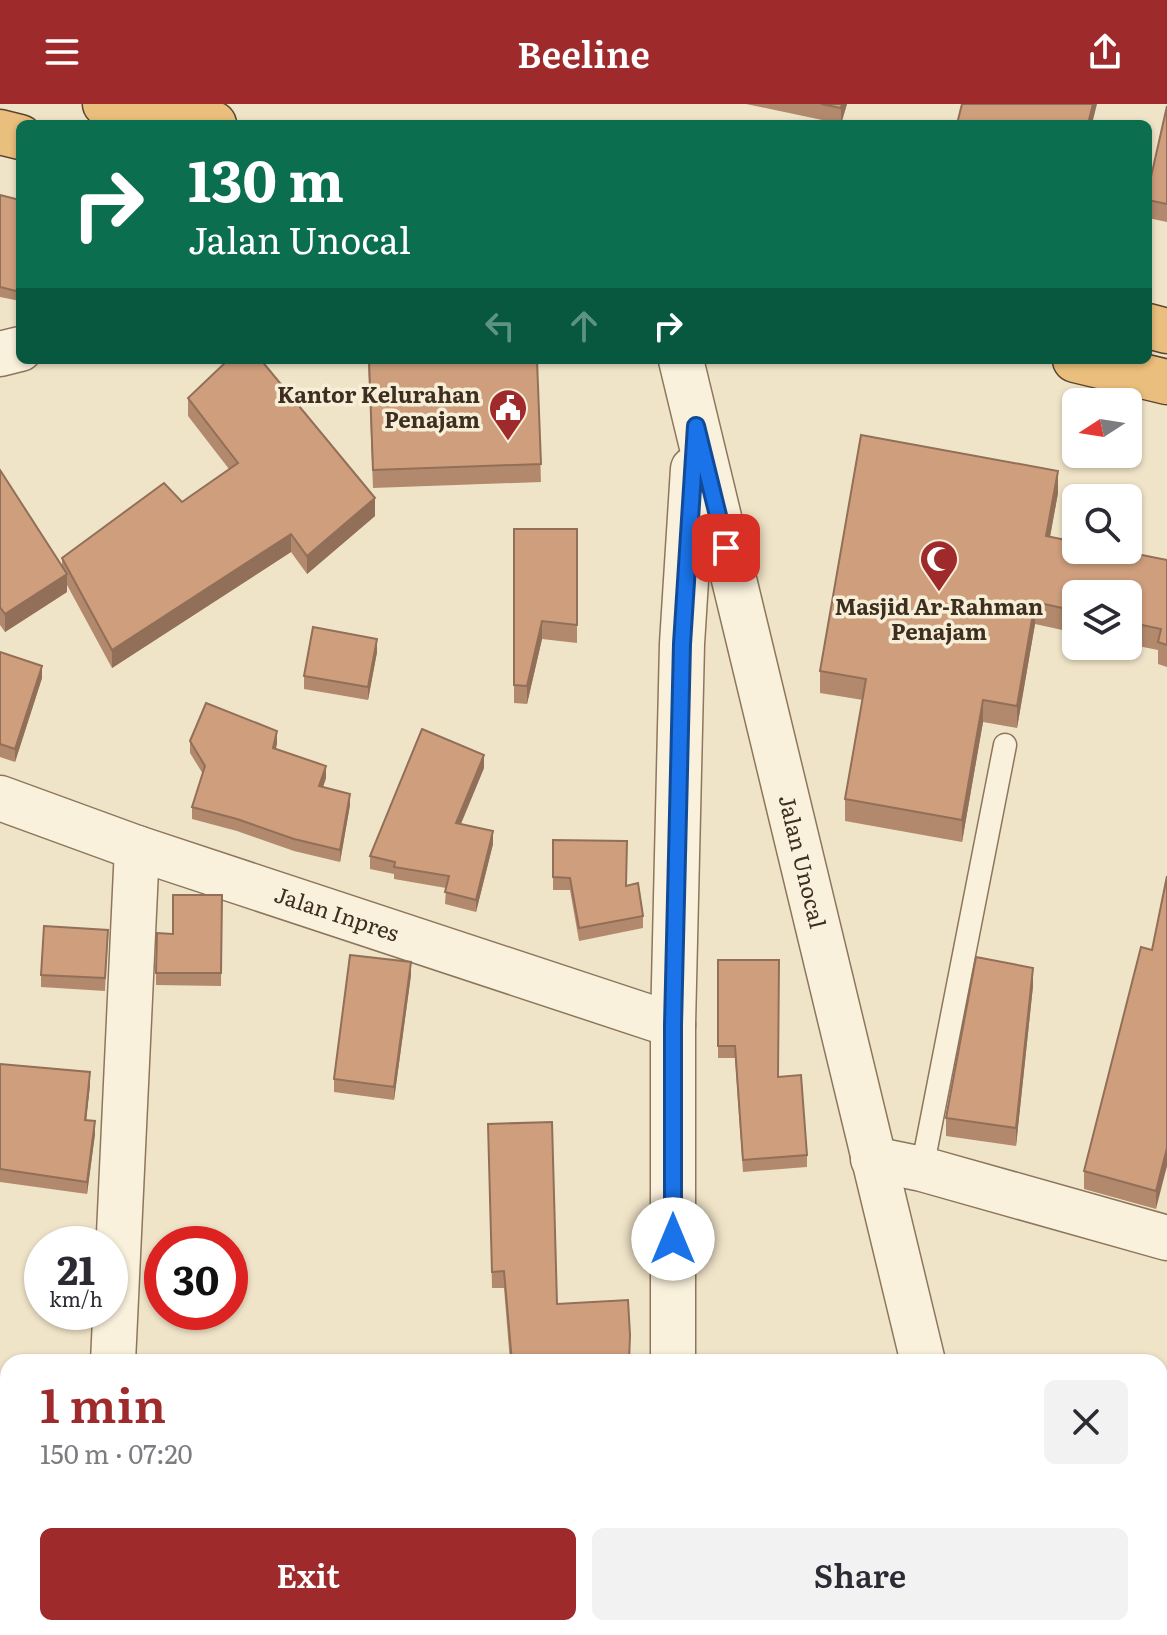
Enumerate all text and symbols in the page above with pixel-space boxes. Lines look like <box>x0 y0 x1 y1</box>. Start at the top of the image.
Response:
text: Beeline <box>517 26 650 79</box>
icon: menu <box>40 30 84 74</box>
icon: share <box>1083 30 1127 74</box>
text: 130 m <box>188 136 344 219</box>
icon: right <box>56 152 160 256</box>
text: Jalan Unocal <box>188 212 411 265</box>
icon: left <box>478 304 522 348</box>
icon: ahead <box>562 304 606 348</box>
icon: right <box>646 304 690 348</box>
place label: Kantor Kelurahan Penajam <box>277 377 480 435</box>
public building icon: Kantor Kelurahan Penajam <box>487 387 529 442</box>
north arrow <box>1062 388 1142 468</box>
map controls <box>1062 388 1142 660</box>
button: search <box>1062 484 1142 564</box>
pin <box>692 514 760 582</box>
icon: arrive <box>704 526 748 570</box>
mosque icon: Masjid Ar-Rahman Penajam <box>918 538 960 593</box>
button: layers <box>1062 580 1142 660</box>
place label: Masjid Ar-Rahman Penajam <box>835 589 1043 647</box>
street label: Jalan Unocal <box>772 791 836 931</box>
street label: Jalan Inpres <box>271 877 404 948</box>
position arrow <box>631 1197 715 1281</box>
speed limit sign: 30 <box>144 1226 248 1330</box>
text: 21 <box>57 1238 95 1297</box>
text: km/h <box>49 1283 103 1313</box>
text: 1 min <box>40 1367 166 1438</box>
button: close <box>1044 1380 1128 1464</box>
text: 150 m · 07:20 <box>40 1433 193 1472</box>
button: Exit <box>40 1528 576 1620</box>
button: Share <box>592 1528 1128 1620</box>

